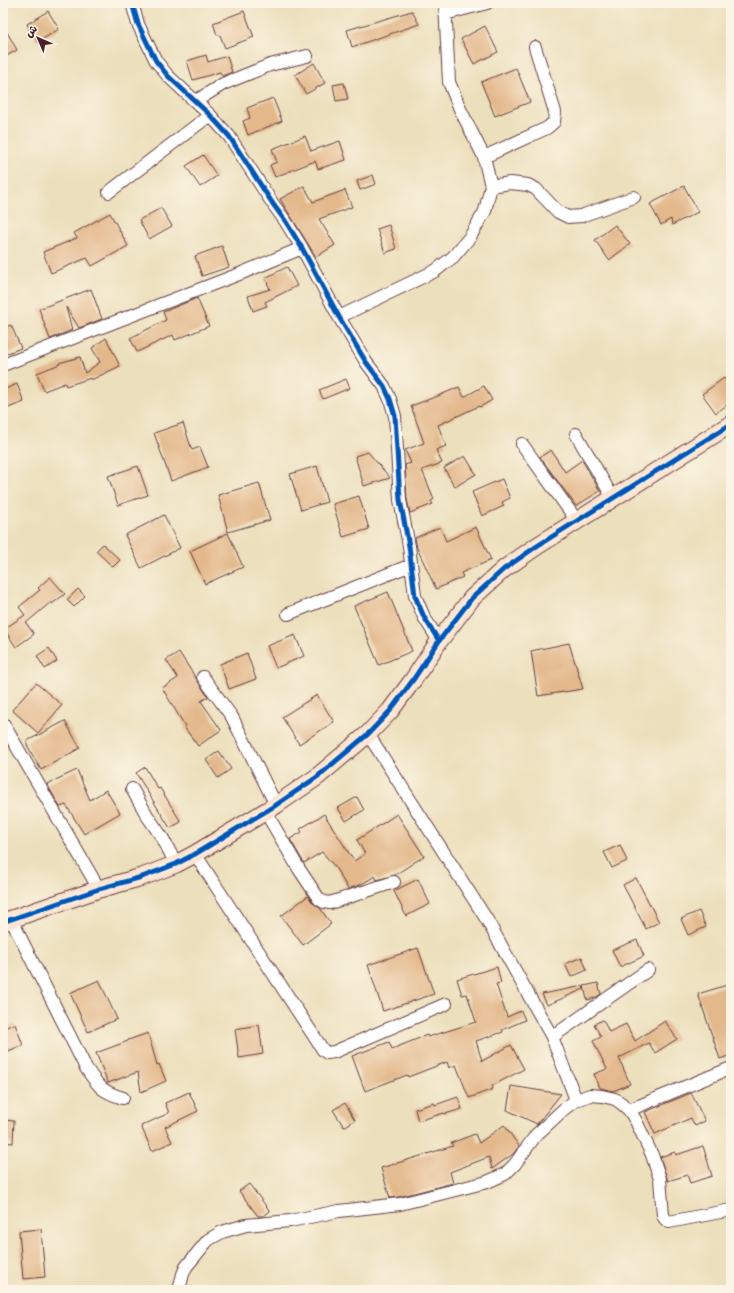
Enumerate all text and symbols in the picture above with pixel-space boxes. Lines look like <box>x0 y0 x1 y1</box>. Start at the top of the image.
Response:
north arrow <box>18 18 58 58</box>
text: ش <box>20 20 42 42</box>

